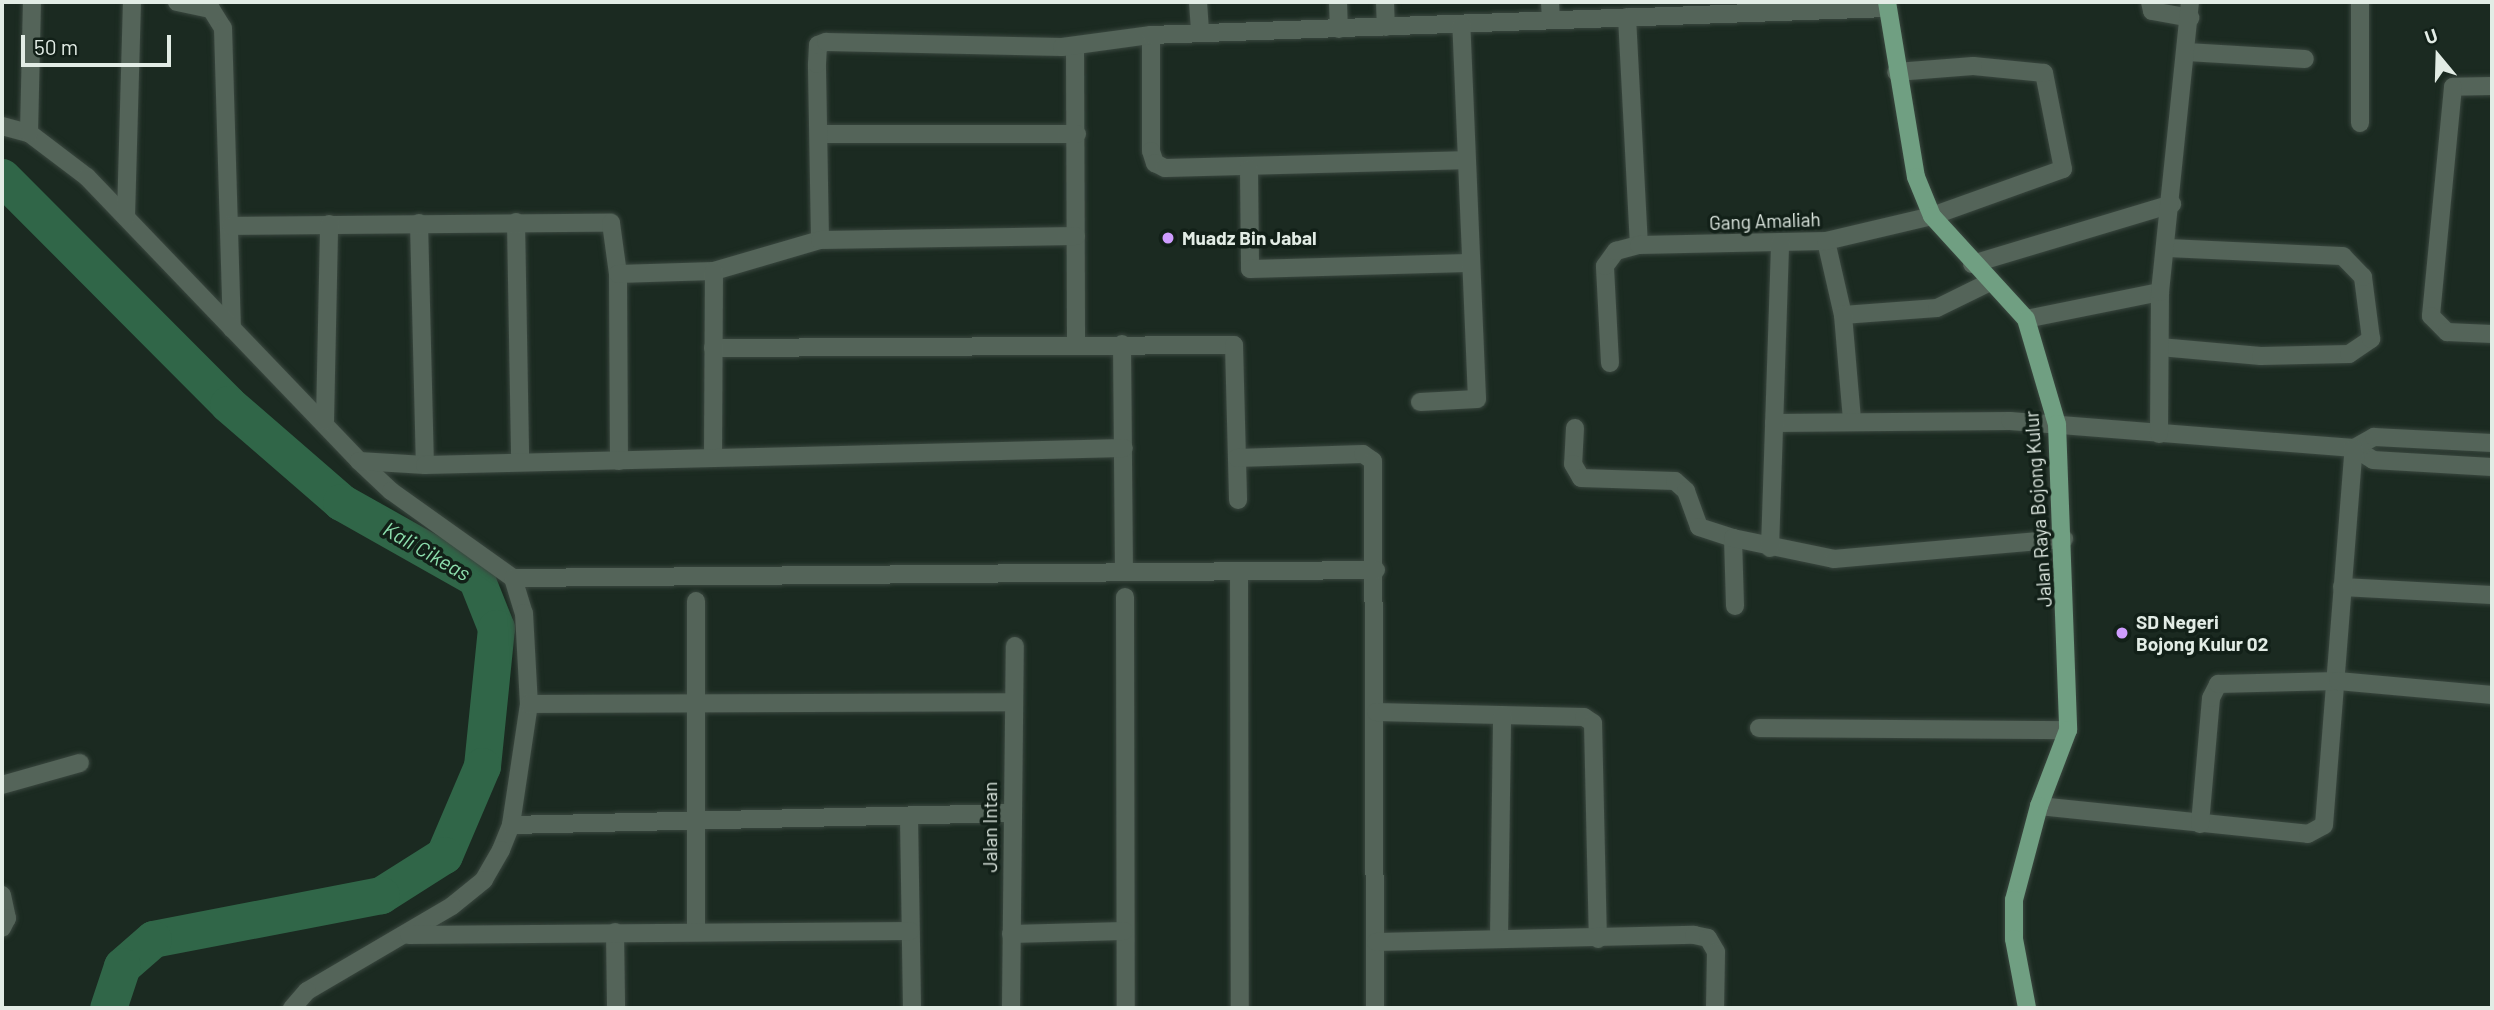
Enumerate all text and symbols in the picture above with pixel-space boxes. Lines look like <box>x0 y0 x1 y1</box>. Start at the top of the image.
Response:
scale bar <box>24 21 175 65</box>
north arrow <box>2403 21 2473 91</box>
text: U <box>2422 23 2440 48</box>
text: 50 m <box>34 34 78 59</box>
street label: Gang Amaliah <box>1709 208 1821 234</box>
place label: Muadz Bin Jabal <box>1182 227 1317 249</box>
marker: Muadz Bin Jabal <box>1160 230 1176 246</box>
street label: Jalan Raya Bojong Kulur <box>2020 410 2056 608</box>
water label: Kali Cikeas <box>379 516 475 586</box>
place label: SD Negeri Bojong Kulur 02 <box>2136 611 2268 655</box>
marker: SD Negeri Bojong Kulur 02 <box>2114 625 2130 641</box>
street label: Jalan Intan <box>979 782 1001 872</box>

